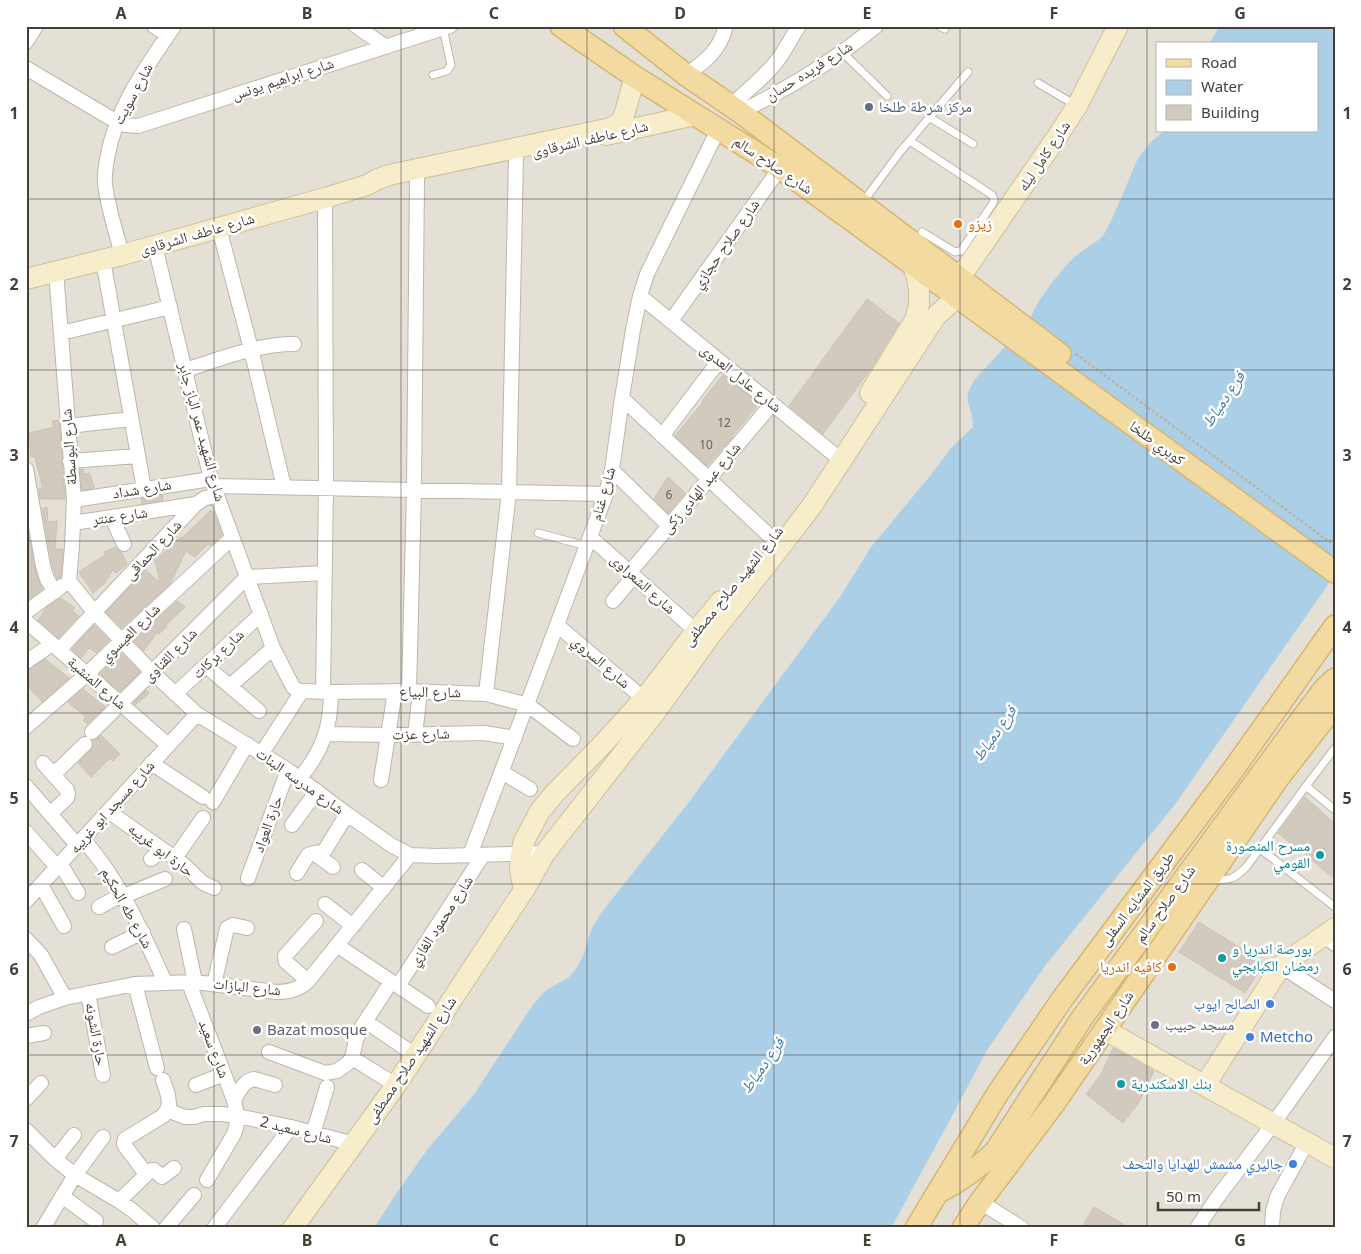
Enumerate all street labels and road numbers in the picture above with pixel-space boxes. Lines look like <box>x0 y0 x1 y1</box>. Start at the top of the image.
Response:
street label: شارع فريده حسان <box>761 35 856 106</box>
street label: شارع ابراهيم يونس <box>229 52 337 105</box>
street label: شارع سويت <box>108 59 158 128</box>
street label: شارع عاطف الشرقاوى <box>530 115 650 162</box>
street label: شارع كامل ليله <box>1012 116 1075 195</box>
street label: شارع صلاح سالم <box>729 130 817 199</box>
street label: شارع صلاح حجازي <box>687 195 766 294</box>
street label: شارع عاطف الشرقاوى <box>137 207 257 260</box>
street label: شارع عادل العدوى <box>696 338 787 417</box>
street label: شارع الشهيد عمر الباز جابر <box>174 359 231 504</box>
street label: شارع البوسطة <box>55 408 82 486</box>
street label: كوبري طلخا <box>1124 415 1189 471</box>
street label: شارع عبد الهادى زكى <box>656 437 745 538</box>
street label: شارع غنام <box>585 464 620 523</box>
street label: شارع شداد <box>111 473 173 504</box>
street label: شارع عنتر <box>90 501 149 530</box>
street label: شارع الحماقى <box>119 515 186 585</box>
street label: شارع الشهيد صلاح مصطفى <box>677 521 788 650</box>
street label: شارع الشعراوى <box>606 549 681 619</box>
street label: شارع العيسوي <box>95 598 166 668</box>
street label: شارع القناوى <box>138 623 202 687</box>
street label: شارع بركات <box>187 624 248 683</box>
street label: شارع السروي <box>566 630 635 694</box>
street label: شارع المنشية <box>63 651 131 714</box>
street label: شارع البياع <box>399 680 461 703</box>
street label: شارع عزت <box>392 722 450 745</box>
street label: شارع مدرسه البنات <box>252 742 349 819</box>
street label: شارع مسجد ابو غريبه <box>64 755 159 858</box>
street label: حارة العواد <box>248 792 287 855</box>
street label: حارة ابو غريبه <box>125 818 199 881</box>
street label: طريق المشايه السفلى <box>1094 847 1179 950</box>
street label: شارع صلاح سالم <box>1129 860 1200 947</box>
street label: شارع طه الحكيم <box>96 863 158 952</box>
street label: شارع محمود الغازي <box>403 871 479 971</box>
street label: شارع البازات <box>212 972 282 1001</box>
street label: شارع الجمهورية <box>1073 986 1138 1069</box>
street label: شارع الشهيد صلاح مصطفى <box>360 992 461 1128</box>
street label: حارة الشونه <box>82 1001 112 1067</box>
street label: شارع سعيد <box>194 1017 235 1081</box>
street label: شارع سعيد 2 <box>258 1110 334 1149</box>

